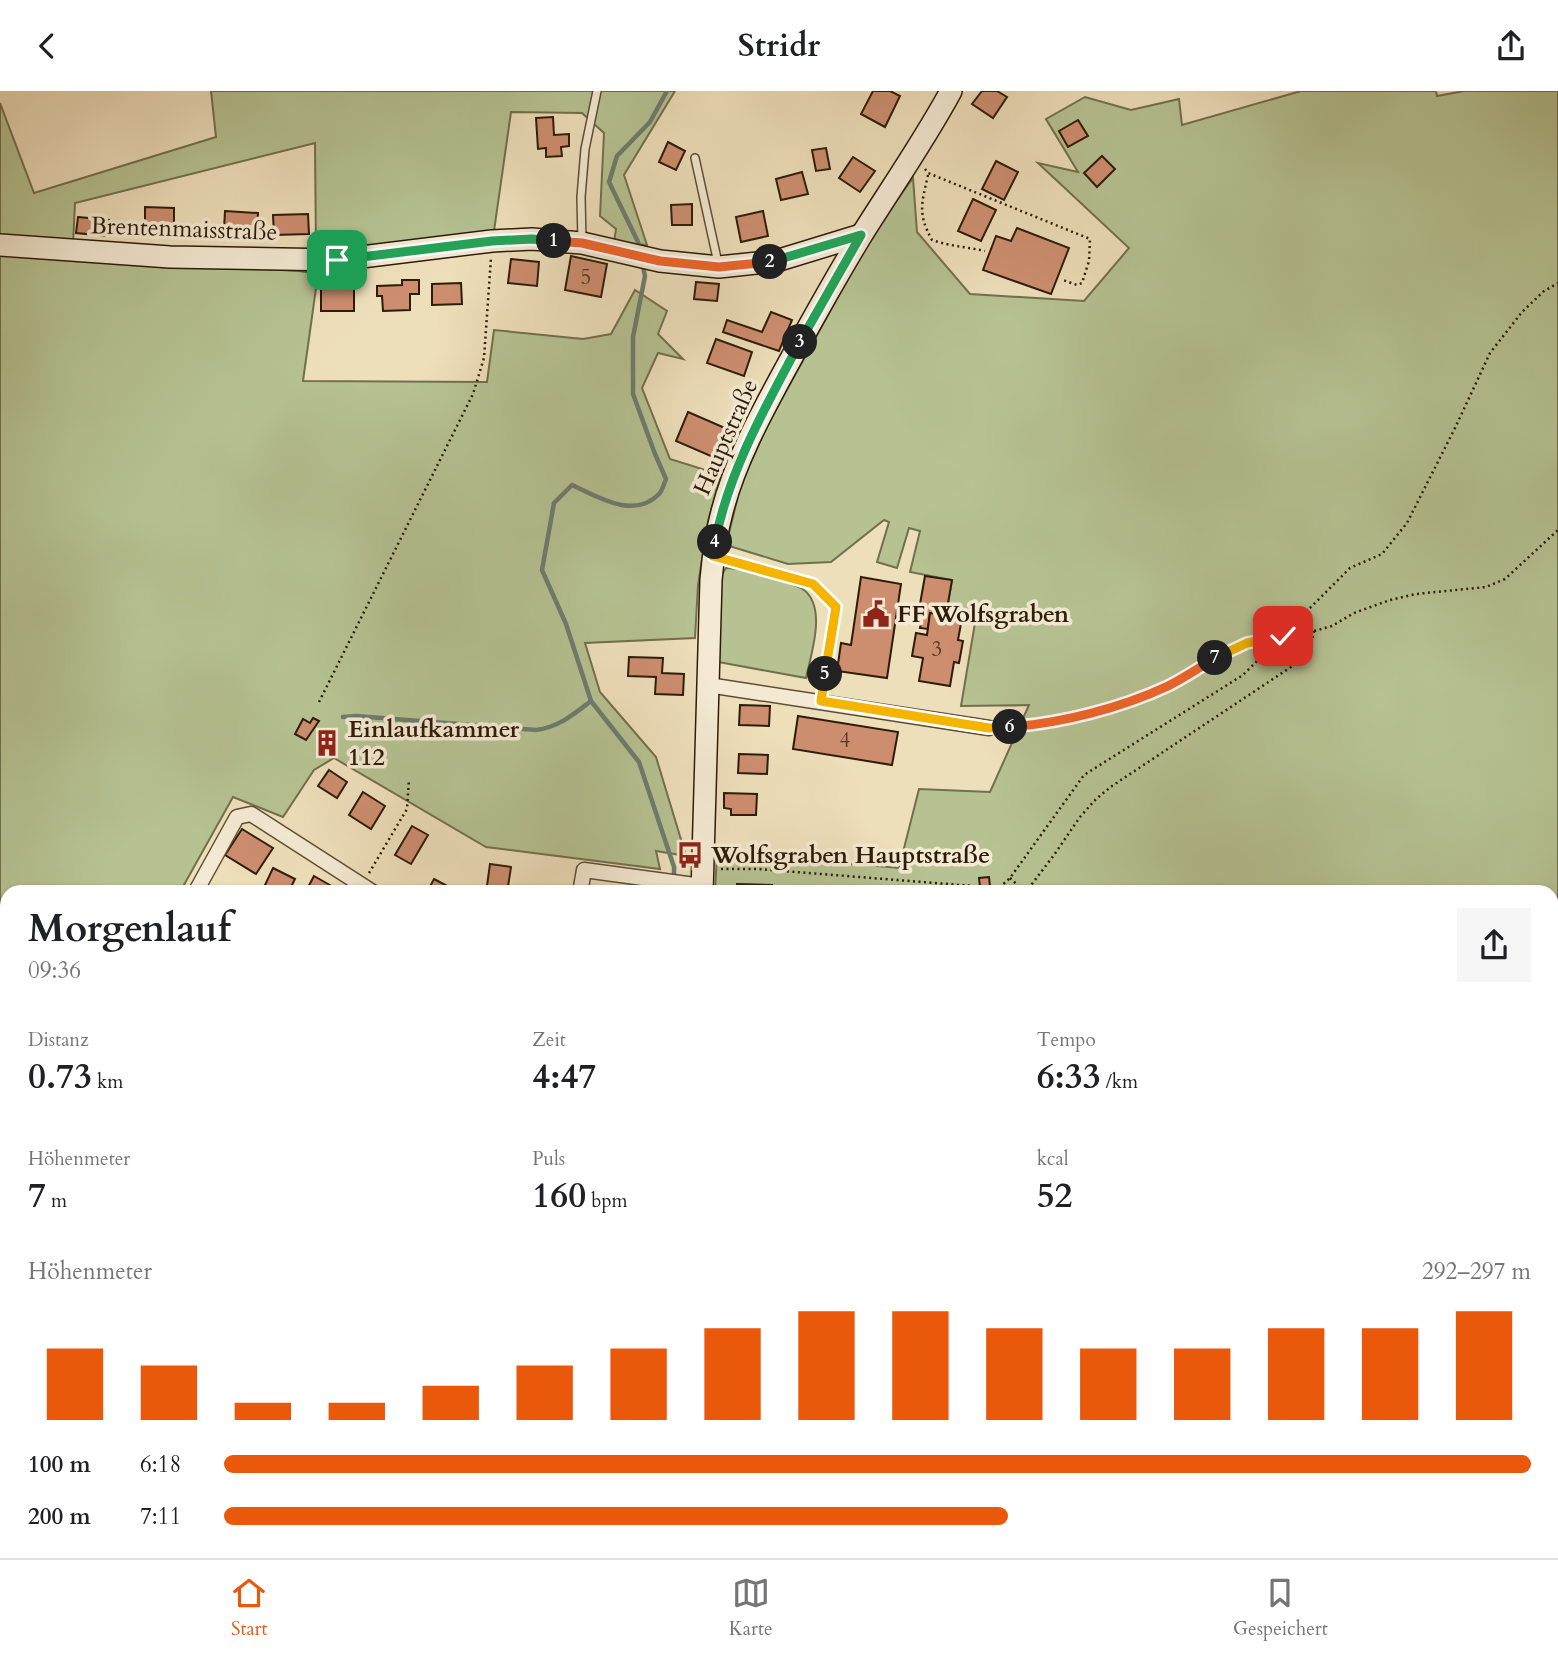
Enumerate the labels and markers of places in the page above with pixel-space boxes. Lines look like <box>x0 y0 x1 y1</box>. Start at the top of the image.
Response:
pin: 1 <box>536 223 572 259</box>
pin <box>307 230 367 290</box>
pin: 2 <box>752 245 788 279</box>
pin: 3 <box>782 324 818 359</box>
pin: 4 <box>698 525 732 559</box>
place label: FF Wolfsgraben <box>897 598 1070 631</box>
public building icon: FF Wolfsgraben <box>861 599 891 629</box>
pin <box>1253 606 1313 666</box>
pin: 7 <box>1198 641 1232 675</box>
pin: 5 <box>808 657 842 691</box>
pin: 6 <box>992 709 1028 745</box>
place label: Einlaufkammer 112 <box>348 713 520 774</box>
building icon: Einlaufkammer 112 <box>312 728 342 758</box>
place label: Wolfsgraben Hauptstraße <box>710 839 990 872</box>
bus stop icon: Wolfsgraben Hauptstraße <box>675 840 705 870</box>

